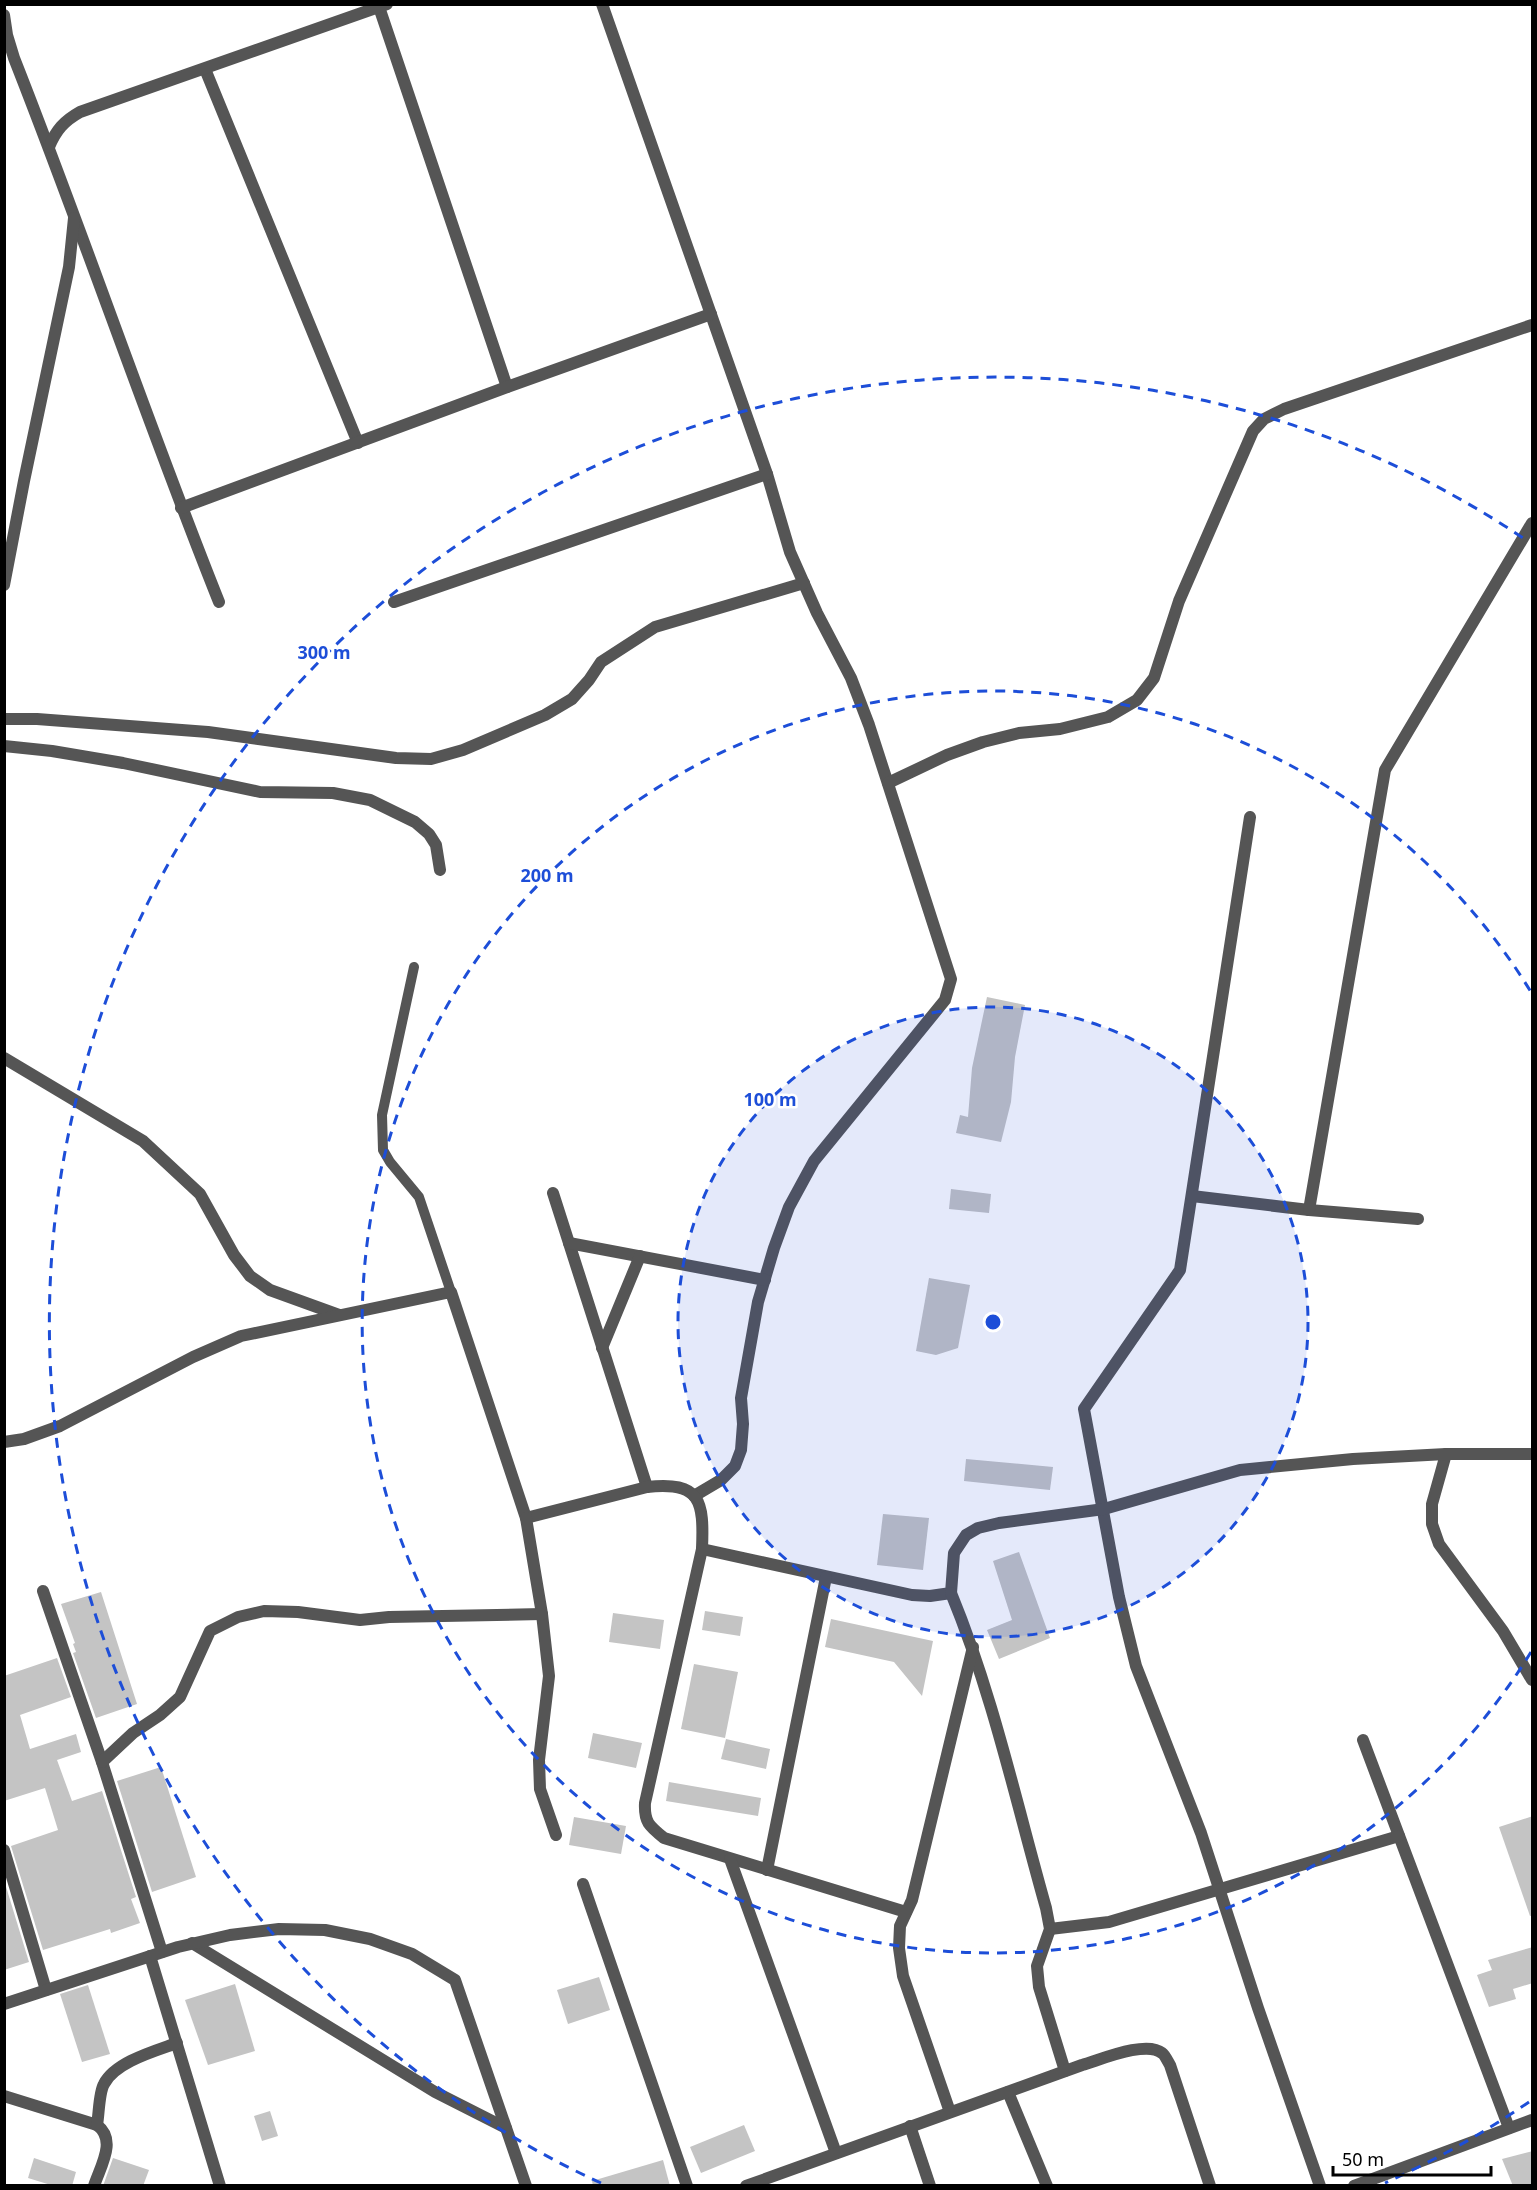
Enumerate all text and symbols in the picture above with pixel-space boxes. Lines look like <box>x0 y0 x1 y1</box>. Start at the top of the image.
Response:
text: 300 m <box>297 640 351 664</box>
text: 200 m <box>520 863 574 887</box>
text: 100 m <box>743 1087 797 1111</box>
centre of rings <box>983 1312 1003 1332</box>
scale bar <box>1333 2139 1490 2177</box>
text: 50 m <box>1342 2147 1384 2171</box>

